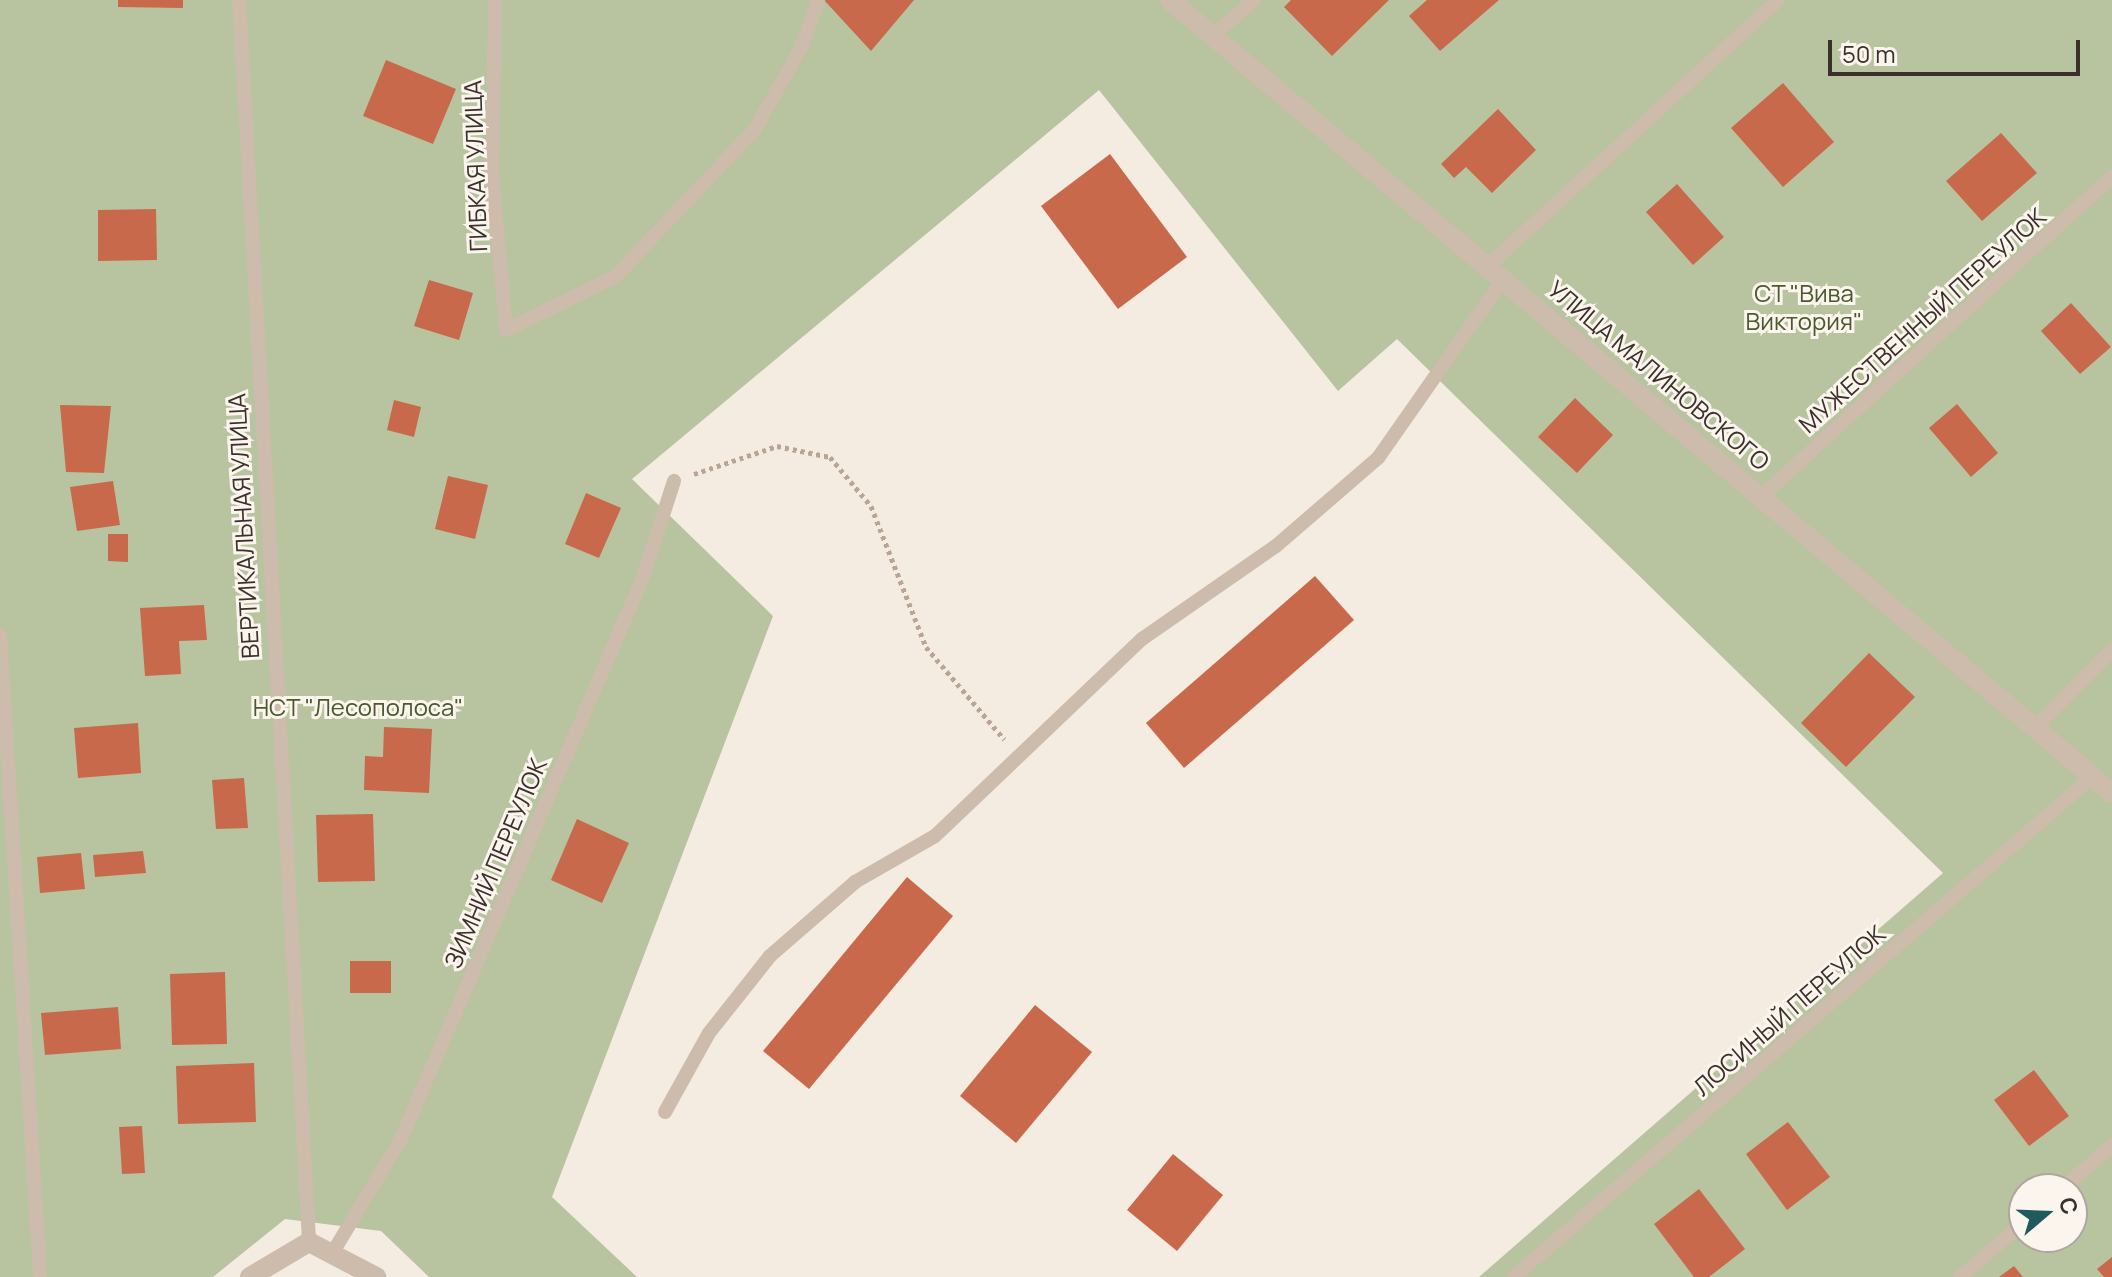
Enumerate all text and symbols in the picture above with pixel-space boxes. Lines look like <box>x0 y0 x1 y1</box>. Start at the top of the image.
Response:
scale bar <box>1832 24 2084 74</box>
text: 50 m <box>1842 37 1896 70</box>
street label: ГИБКАЯ УЛИЦА <box>458 80 492 252</box>
street label: МУЖЕСТВЕННЫЙ ПЕРЕУЛОК <box>1793 202 2051 438</box>
street label: УЛИЦА МАЛИНОВСКОГО <box>1543 274 1775 476</box>
park label: СТ "Вива Виктория" <box>1746 279 1862 335</box>
street label: ВЕРТИКАЛЬНАЯ УЛИЦА <box>222 392 264 660</box>
park label: НСТ "Лесополоса" <box>252 693 464 721</box>
street label: ЗИМНИЙ ПЕРЕУЛОК <box>438 754 552 972</box>
street label: ЛОСИНЫЙ ПЕРЕУЛОК <box>1687 919 1891 1101</box>
north arrow <box>2008 1173 2088 1253</box>
text: С <box>2052 1193 2086 1218</box>

